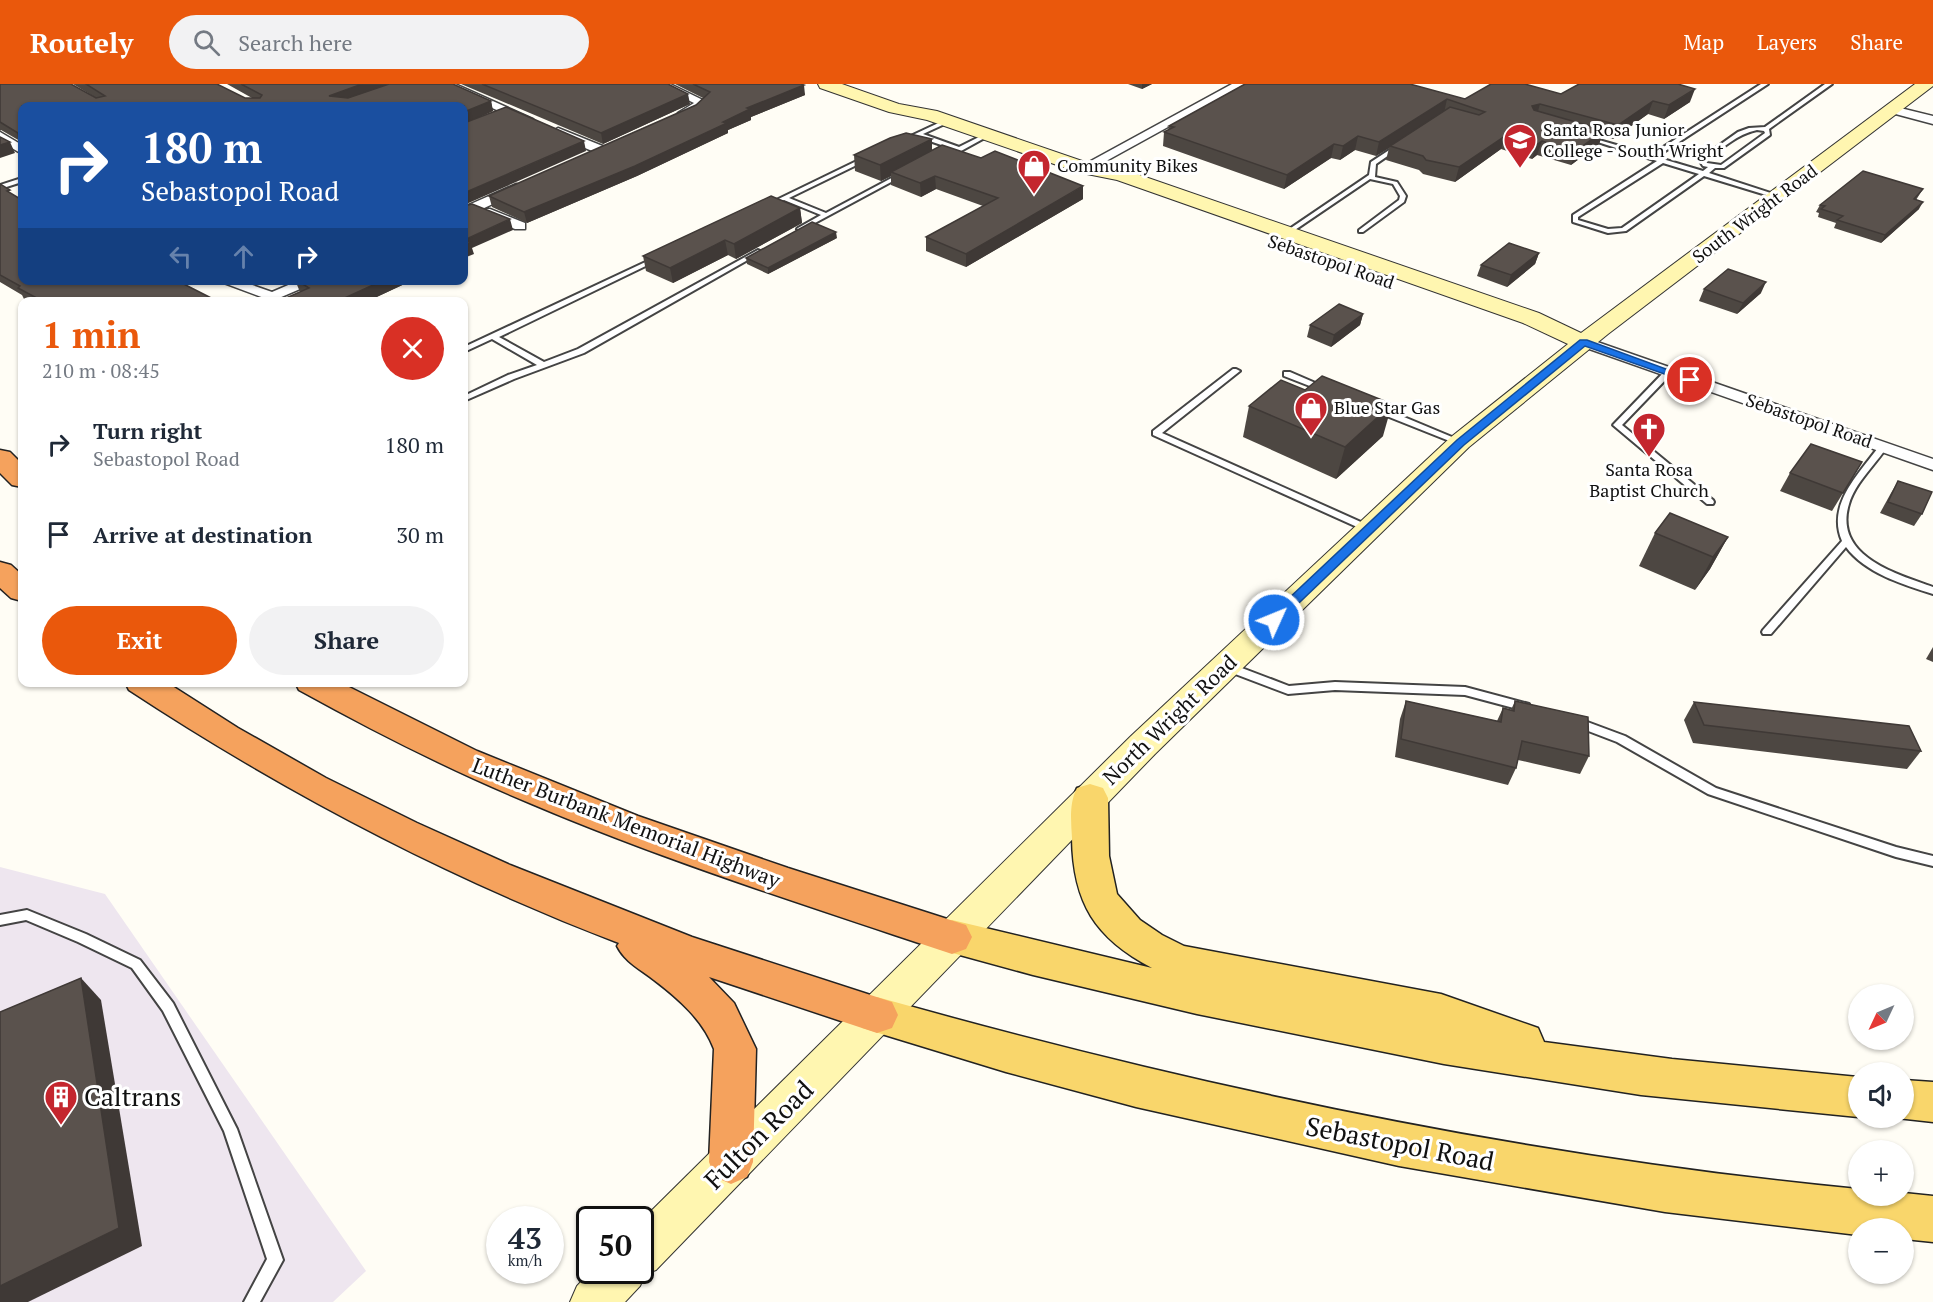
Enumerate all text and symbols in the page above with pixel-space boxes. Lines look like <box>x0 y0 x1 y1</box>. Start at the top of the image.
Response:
search box <box>169 15 589 69</box>
text: Routely <box>30 24 133 61</box>
icon: search <box>190 26 223 59</box>
text: Search here <box>238 28 353 57</box>
text: Map <box>1683 28 1724 56</box>
text: Layers <box>1757 28 1817 56</box>
text: Share <box>1850 28 1903 56</box>
place label: Santa Rosa Junior College - South Wright <box>1543 117 1724 162</box>
text: 180 m <box>141 119 262 175</box>
school or university icon: Santa Rosa Junior College - South Wright <box>1502 122 1538 169</box>
icon: right <box>42 126 120 204</box>
shop icon: Community Bikes <box>1016 148 1052 195</box>
place label: Community Bikes <box>1057 153 1198 177</box>
street label: South Wright Road <box>1687 158 1822 268</box>
text: Sebastopol Road <box>141 173 339 209</box>
street label: Sebastopol Road <box>1265 228 1398 294</box>
icon: left <box>164 240 197 273</box>
icon: ahead <box>227 240 260 273</box>
icon: right <box>290 240 323 273</box>
text: 1 min <box>42 311 140 358</box>
button: close <box>381 317 444 380</box>
pin <box>1664 354 1715 405</box>
text: 210 m · 08:45 <box>42 357 160 384</box>
icon: arrive <box>1673 363 1706 396</box>
street label: Sebastopol Road <box>1743 387 1876 453</box>
shop icon: Blue Star Gas <box>1293 390 1329 437</box>
place label: Blue Star Gas <box>1334 395 1440 419</box>
church icon: Santa Rosa Baptist Church <box>1631 411 1667 458</box>
text: Turn right <box>93 416 202 445</box>
icon: right <box>42 428 75 461</box>
text: 180 m <box>384 430 444 459</box>
text: Sebastopol Road <box>93 445 240 472</box>
place label: Santa Rosa Baptist Church <box>1589 457 1709 502</box>
icon: arrive <box>42 518 75 551</box>
text: Arrive at destination <box>93 520 312 549</box>
text: 30 m <box>396 520 444 549</box>
position arrow <box>1242 588 1306 652</box>
button: Exit <box>42 606 237 675</box>
button: Share <box>249 606 444 675</box>
street label: North Wright Road <box>1096 648 1243 790</box>
street label: Luther Burbank Memorial Highway <box>469 750 785 894</box>
north arrow <box>1848 984 1914 1050</box>
map controls <box>1848 984 1914 1284</box>
button: sound <box>1848 1062 1914 1128</box>
street label: Fulton Road <box>697 1073 820 1196</box>
building icon: Caltrans <box>43 1079 79 1126</box>
place label: Caltrans <box>84 1079 181 1113</box>
street label: Sebastopol Road <box>1303 1108 1497 1178</box>
button: + <box>1848 1140 1914 1206</box>
speed limit sign: 50 <box>576 1206 654 1284</box>
text: 43 <box>508 1218 542 1258</box>
button: − <box>1848 1218 1914 1284</box>
text: km/h <box>508 1250 542 1270</box>

